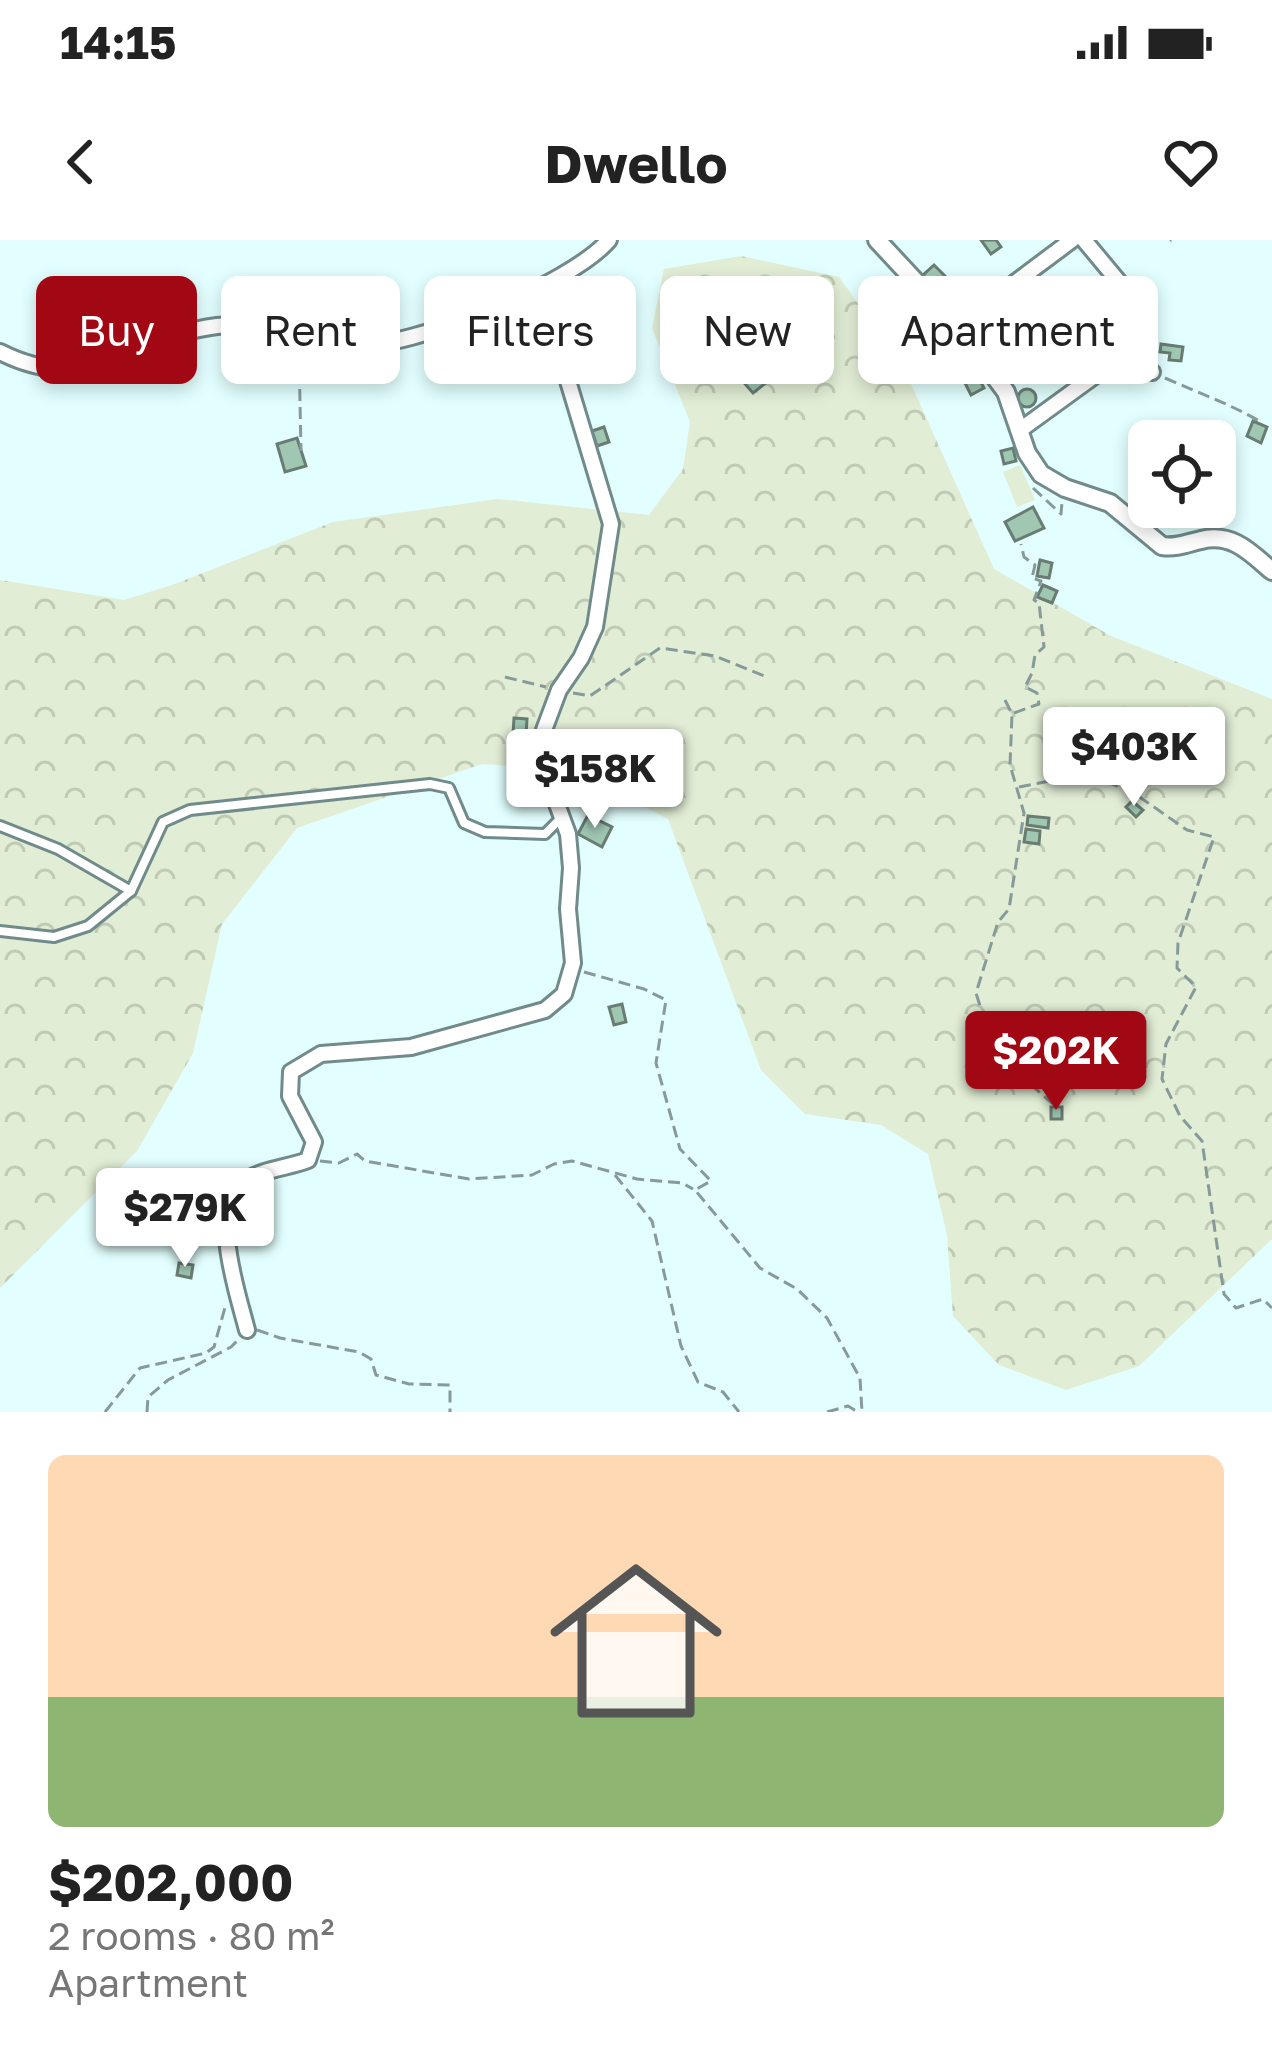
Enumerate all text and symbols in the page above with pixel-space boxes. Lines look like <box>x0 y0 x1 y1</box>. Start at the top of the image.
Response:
text: 14:15 <box>60 15 176 69</box>
icon: back <box>48 129 114 195</box>
icon: heart <box>1158 129 1224 195</box>
text: Dwello <box>544 130 728 195</box>
chip: Buy <box>36 276 197 384</box>
chip: Rent <box>221 276 400 384</box>
chip: Filters <box>424 276 636 384</box>
chip: New <box>660 276 834 384</box>
chip: Apartment <box>858 276 1158 384</box>
map controls <box>1128 420 1236 528</box>
button: locate <box>1128 420 1236 528</box>
pin: $403K <box>1050 707 1218 809</box>
text: $403K <box>1070 722 1198 769</box>
pin: $158K <box>511 729 679 831</box>
text: $158K <box>533 744 657 791</box>
pin: $202K <box>972 1011 1140 1113</box>
text: $202K <box>992 1026 1120 1073</box>
pin: $279K <box>101 1168 269 1270</box>
text: $279K <box>123 1183 247 1230</box>
icon: home <box>528 1533 744 1749</box>
text: $202,000 <box>48 1851 293 1912</box>
text: 2 rooms · 80 m² <box>48 1912 335 1959</box>
text: Apartment <box>48 1959 248 2006</box>

